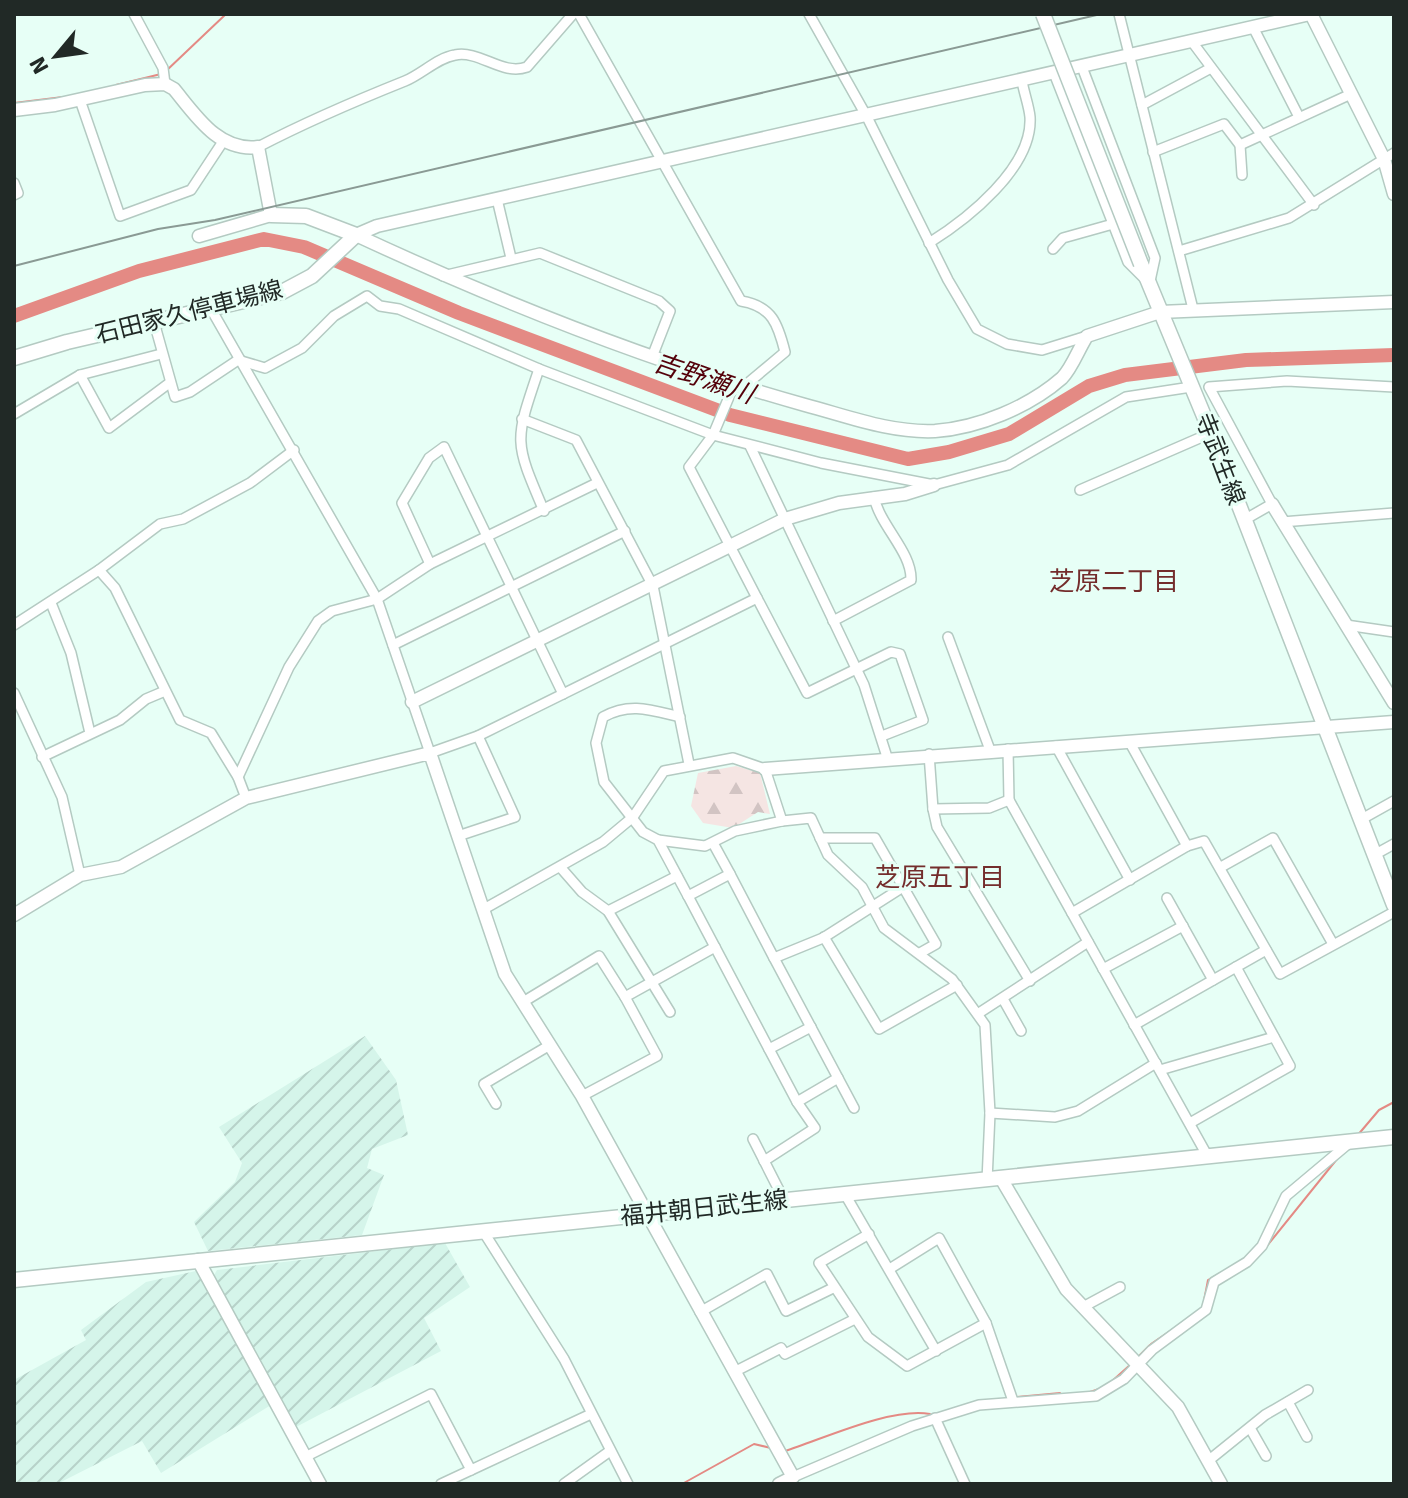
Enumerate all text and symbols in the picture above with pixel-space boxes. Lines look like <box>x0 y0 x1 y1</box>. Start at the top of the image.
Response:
north arrow <box>16 16 96 96</box>
text: N <box>23 52 54 79</box>
street label: 石田家久停車場線 <box>92 274 286 350</box>
water label: 吉野瀬川 <box>649 347 761 412</box>
street label: 寺武生線 <box>1189 409 1251 509</box>
district label: 芝原二丁目 <box>1049 566 1179 598</box>
district label: 芝原五丁目 <box>875 862 1005 894</box>
street label: 福井朝日武生線 <box>619 1184 789 1232</box>

